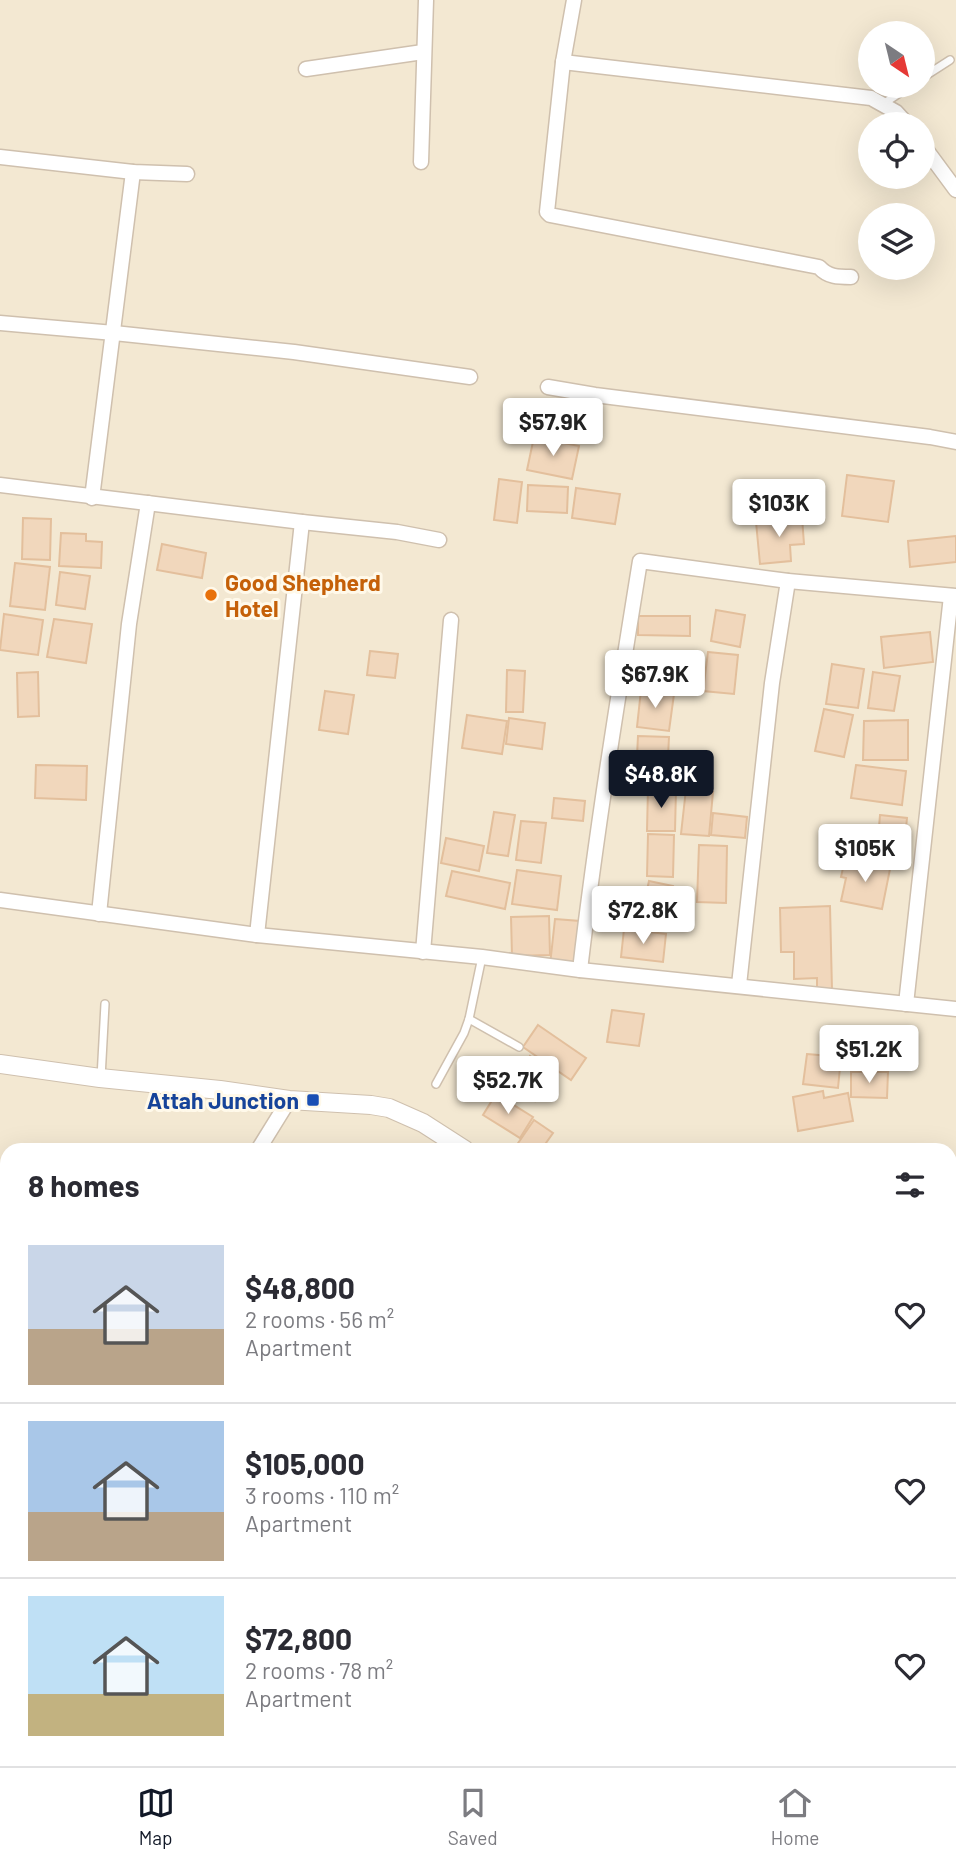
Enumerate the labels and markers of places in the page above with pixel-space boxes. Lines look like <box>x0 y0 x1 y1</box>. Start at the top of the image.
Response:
pin: $57.9K <box>496 398 610 458</box>
pin: $103K <box>730 480 828 539</box>
place label: Good Shepherd Hotel <box>225 568 381 622</box>
marker: Good Shepherd Hotel <box>203 587 219 603</box>
pin: $67.9K <box>598 650 712 710</box>
pin: $48.8K <box>604 750 718 810</box>
pin: $105K <box>816 824 914 884</box>
pin: $72.8K <box>586 886 700 946</box>
pin: $51.2K <box>812 1026 926 1085</box>
pin: $52.7K <box>451 1056 565 1116</box>
place label: Attah Junction <box>147 1086 299 1114</box>
marker: Attah Junction <box>305 1092 321 1108</box>

